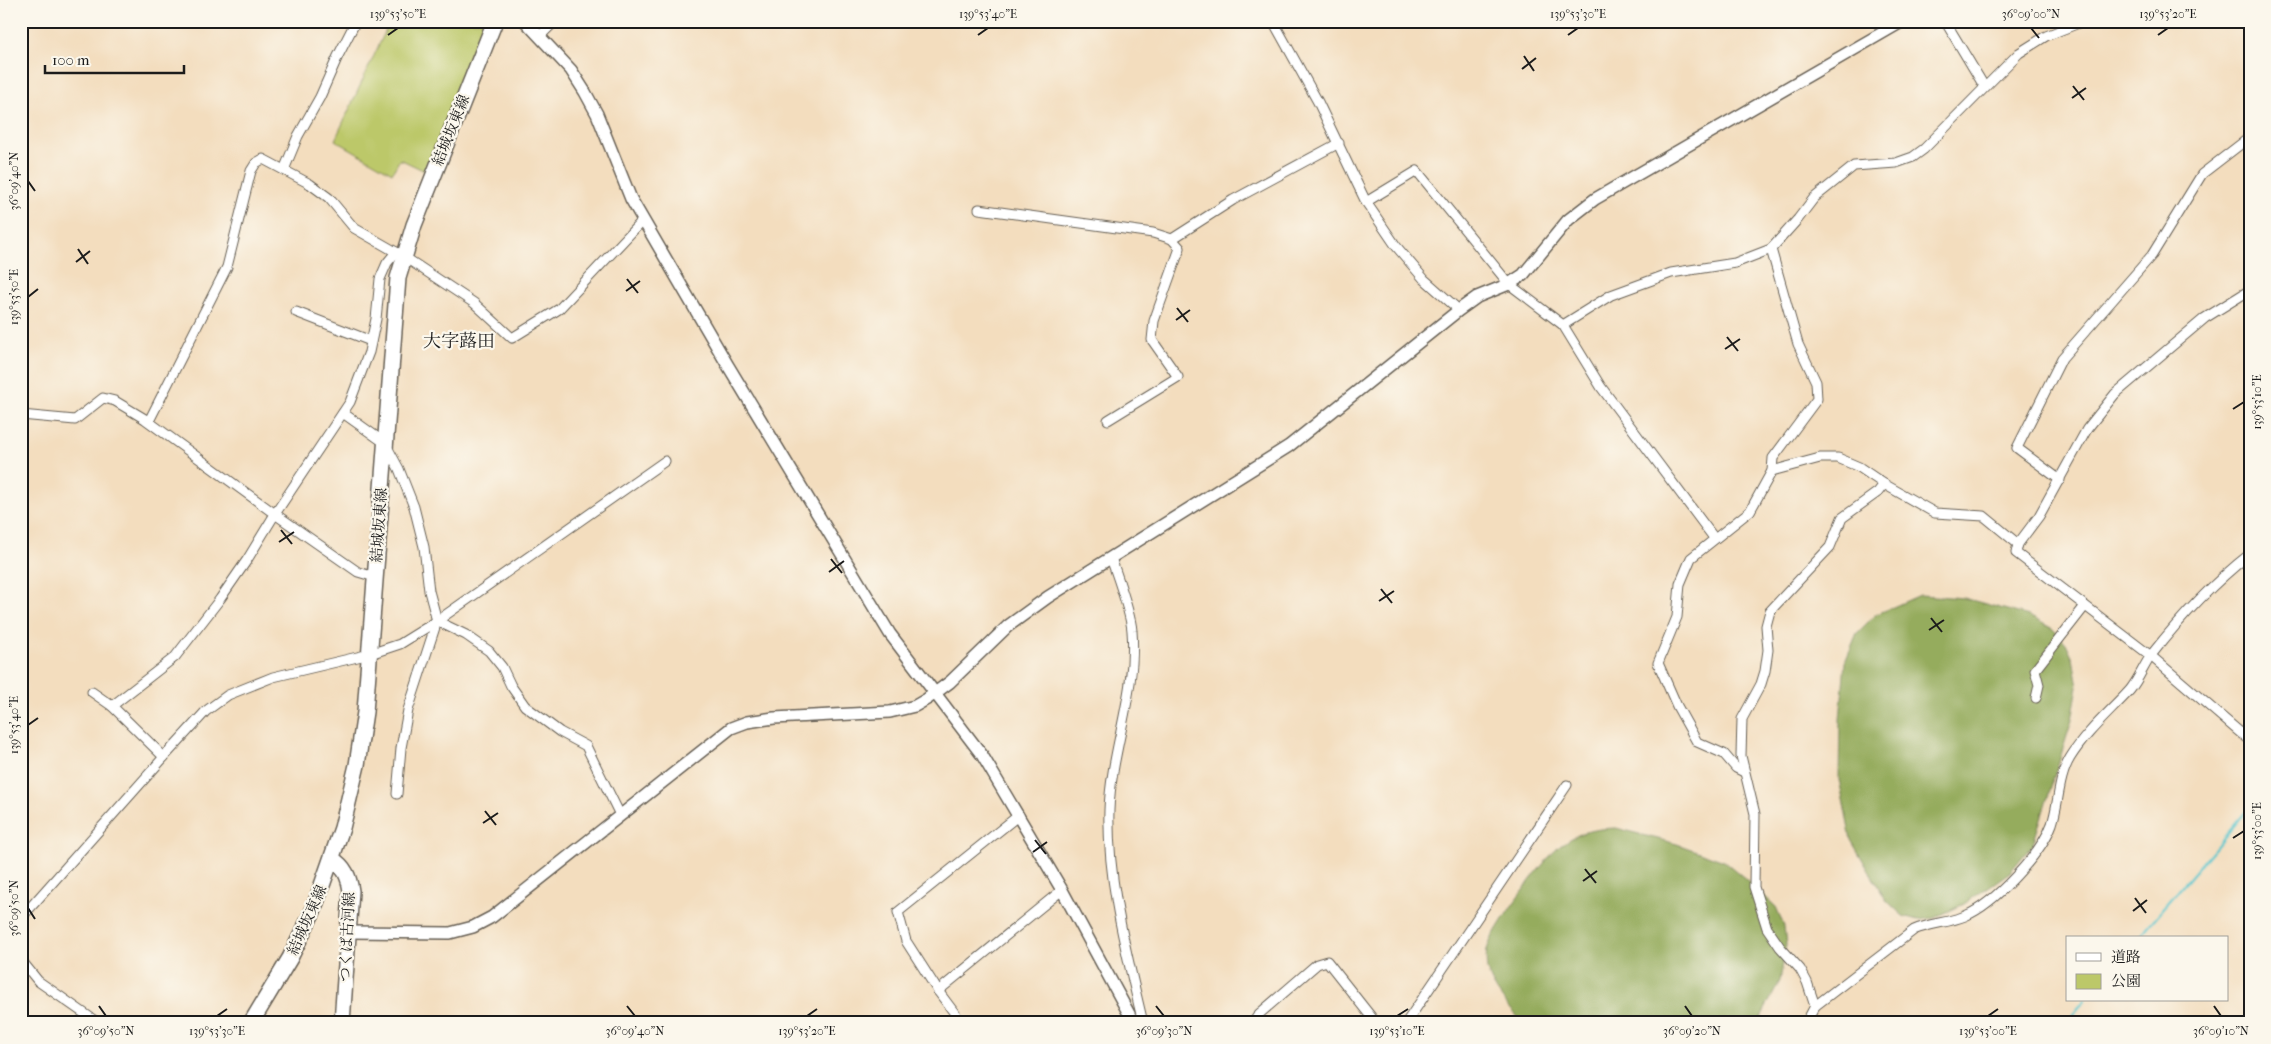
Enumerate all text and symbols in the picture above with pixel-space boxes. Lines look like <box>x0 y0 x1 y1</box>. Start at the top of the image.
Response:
text: 139°53'50"E <box>370 7 426 21</box>
text: 139°53'40"E <box>959 7 1017 21</box>
text: 139°53'30"E <box>1550 7 1606 21</box>
text: 36°09'00"N <box>2002 7 2060 21</box>
text: 139°53'20"E <box>2139 7 2197 21</box>
scale bar <box>45 42 184 74</box>
text: 100 m <box>52 51 90 69</box>
street label: 結城坂東線 <box>429 92 473 168</box>
text: 36°09'40"N <box>7 152 21 210</box>
text: 139°53'50"E <box>7 269 21 325</box>
district label: 大字蕗田 <box>423 331 495 352</box>
text: 139°53'10"E <box>2250 374 2264 430</box>
street label: 結城坂東線 <box>367 487 391 563</box>
text: 139°53'40"E <box>7 696 21 754</box>
text: 139°53'00"E <box>2250 802 2264 860</box>
text: 36°09'50"N <box>7 880 21 936</box>
street label: 結城坂東線 <box>284 882 330 958</box>
street label: つくば古河線 <box>336 892 358 982</box>
legend <box>2066 936 2228 1002</box>
text: 道路 <box>2111 948 2141 966</box>
text: 公園 <box>2111 972 2141 990</box>
text: 36°09'50"N <box>78 1024 134 1038</box>
text: 139°53'30"E <box>189 1024 245 1038</box>
text: 36°09'40"N <box>606 1024 664 1038</box>
text: 139°53'20"E <box>778 1024 836 1038</box>
text: 36°09'30"N <box>1136 1024 1192 1038</box>
text: 139°53'10"E <box>1369 1024 1425 1038</box>
text: 36°09'20"N <box>1663 1024 1721 1038</box>
text: 139°53'00"E <box>1959 1024 2017 1038</box>
text: 36°09'10"N <box>2193 1024 2249 1038</box>

